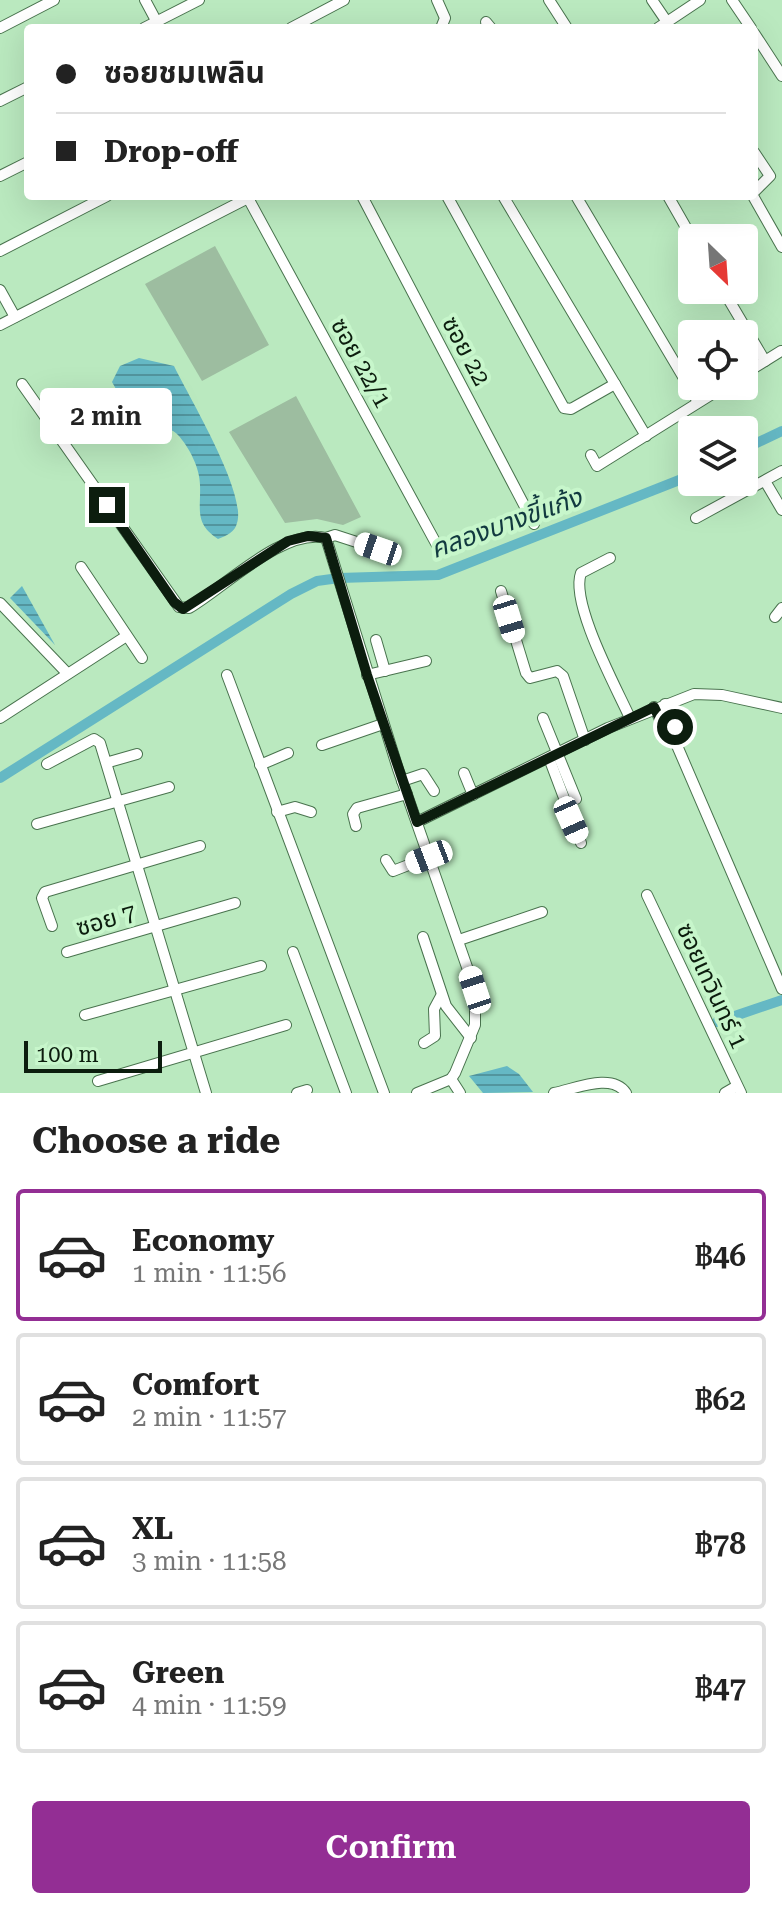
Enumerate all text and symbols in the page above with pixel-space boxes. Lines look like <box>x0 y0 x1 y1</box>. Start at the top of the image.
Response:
text: ซอยชมเพลิน <box>104 55 265 90</box>
text: Drop-off <box>104 134 238 169</box>
north arrow <box>678 224 758 304</box>
map controls <box>678 224 758 496</box>
street label: ซอย 22 <box>436 312 496 390</box>
street label: ซอย 22/1 <box>325 313 397 413</box>
button: locate <box>678 320 758 400</box>
callout: 2 min <box>41 389 173 445</box>
text: 2 min <box>70 401 142 431</box>
button: layers <box>678 416 758 496</box>
water label: คลองบางขี้แก้ง <box>425 479 587 564</box>
route end <box>89 487 125 523</box>
car <box>351 530 405 568</box>
car <box>491 593 527 645</box>
route start <box>657 709 693 745</box>
car <box>550 793 592 847</box>
car <box>402 837 456 877</box>
street label: ซอย 7 <box>73 898 139 942</box>
street label: ซอยเทวินทร์ 1 <box>671 919 753 1053</box>
car <box>456 963 494 1017</box>
scale bar <box>24 1037 162 1073</box>
text: 100 m <box>36 1042 99 1067</box>
text: Choose a ride <box>32 1120 280 1162</box>
icon: car <box>36 1219 108 1291</box>
text: Economy <box>132 1223 274 1258</box>
text: ฿46 <box>696 1238 746 1273</box>
text: 1 min · 11:56 <box>132 1258 287 1288</box>
icon: car <box>36 1363 108 1435</box>
text: Comfort <box>132 1367 259 1402</box>
text: ฿62 <box>696 1382 746 1417</box>
text: 2 min · 11:57 <box>132 1402 287 1432</box>
icon: car <box>36 1507 108 1579</box>
text: XL <box>132 1511 173 1546</box>
text: ฿78 <box>696 1526 746 1561</box>
text: 3 min · 11:58 <box>132 1546 287 1576</box>
icon: car <box>36 1651 108 1723</box>
text: Green <box>132 1655 224 1690</box>
text: ฿47 <box>696 1670 746 1705</box>
text: 4 min · 11:59 <box>132 1690 287 1720</box>
button: Confirm <box>32 1801 750 1893</box>

